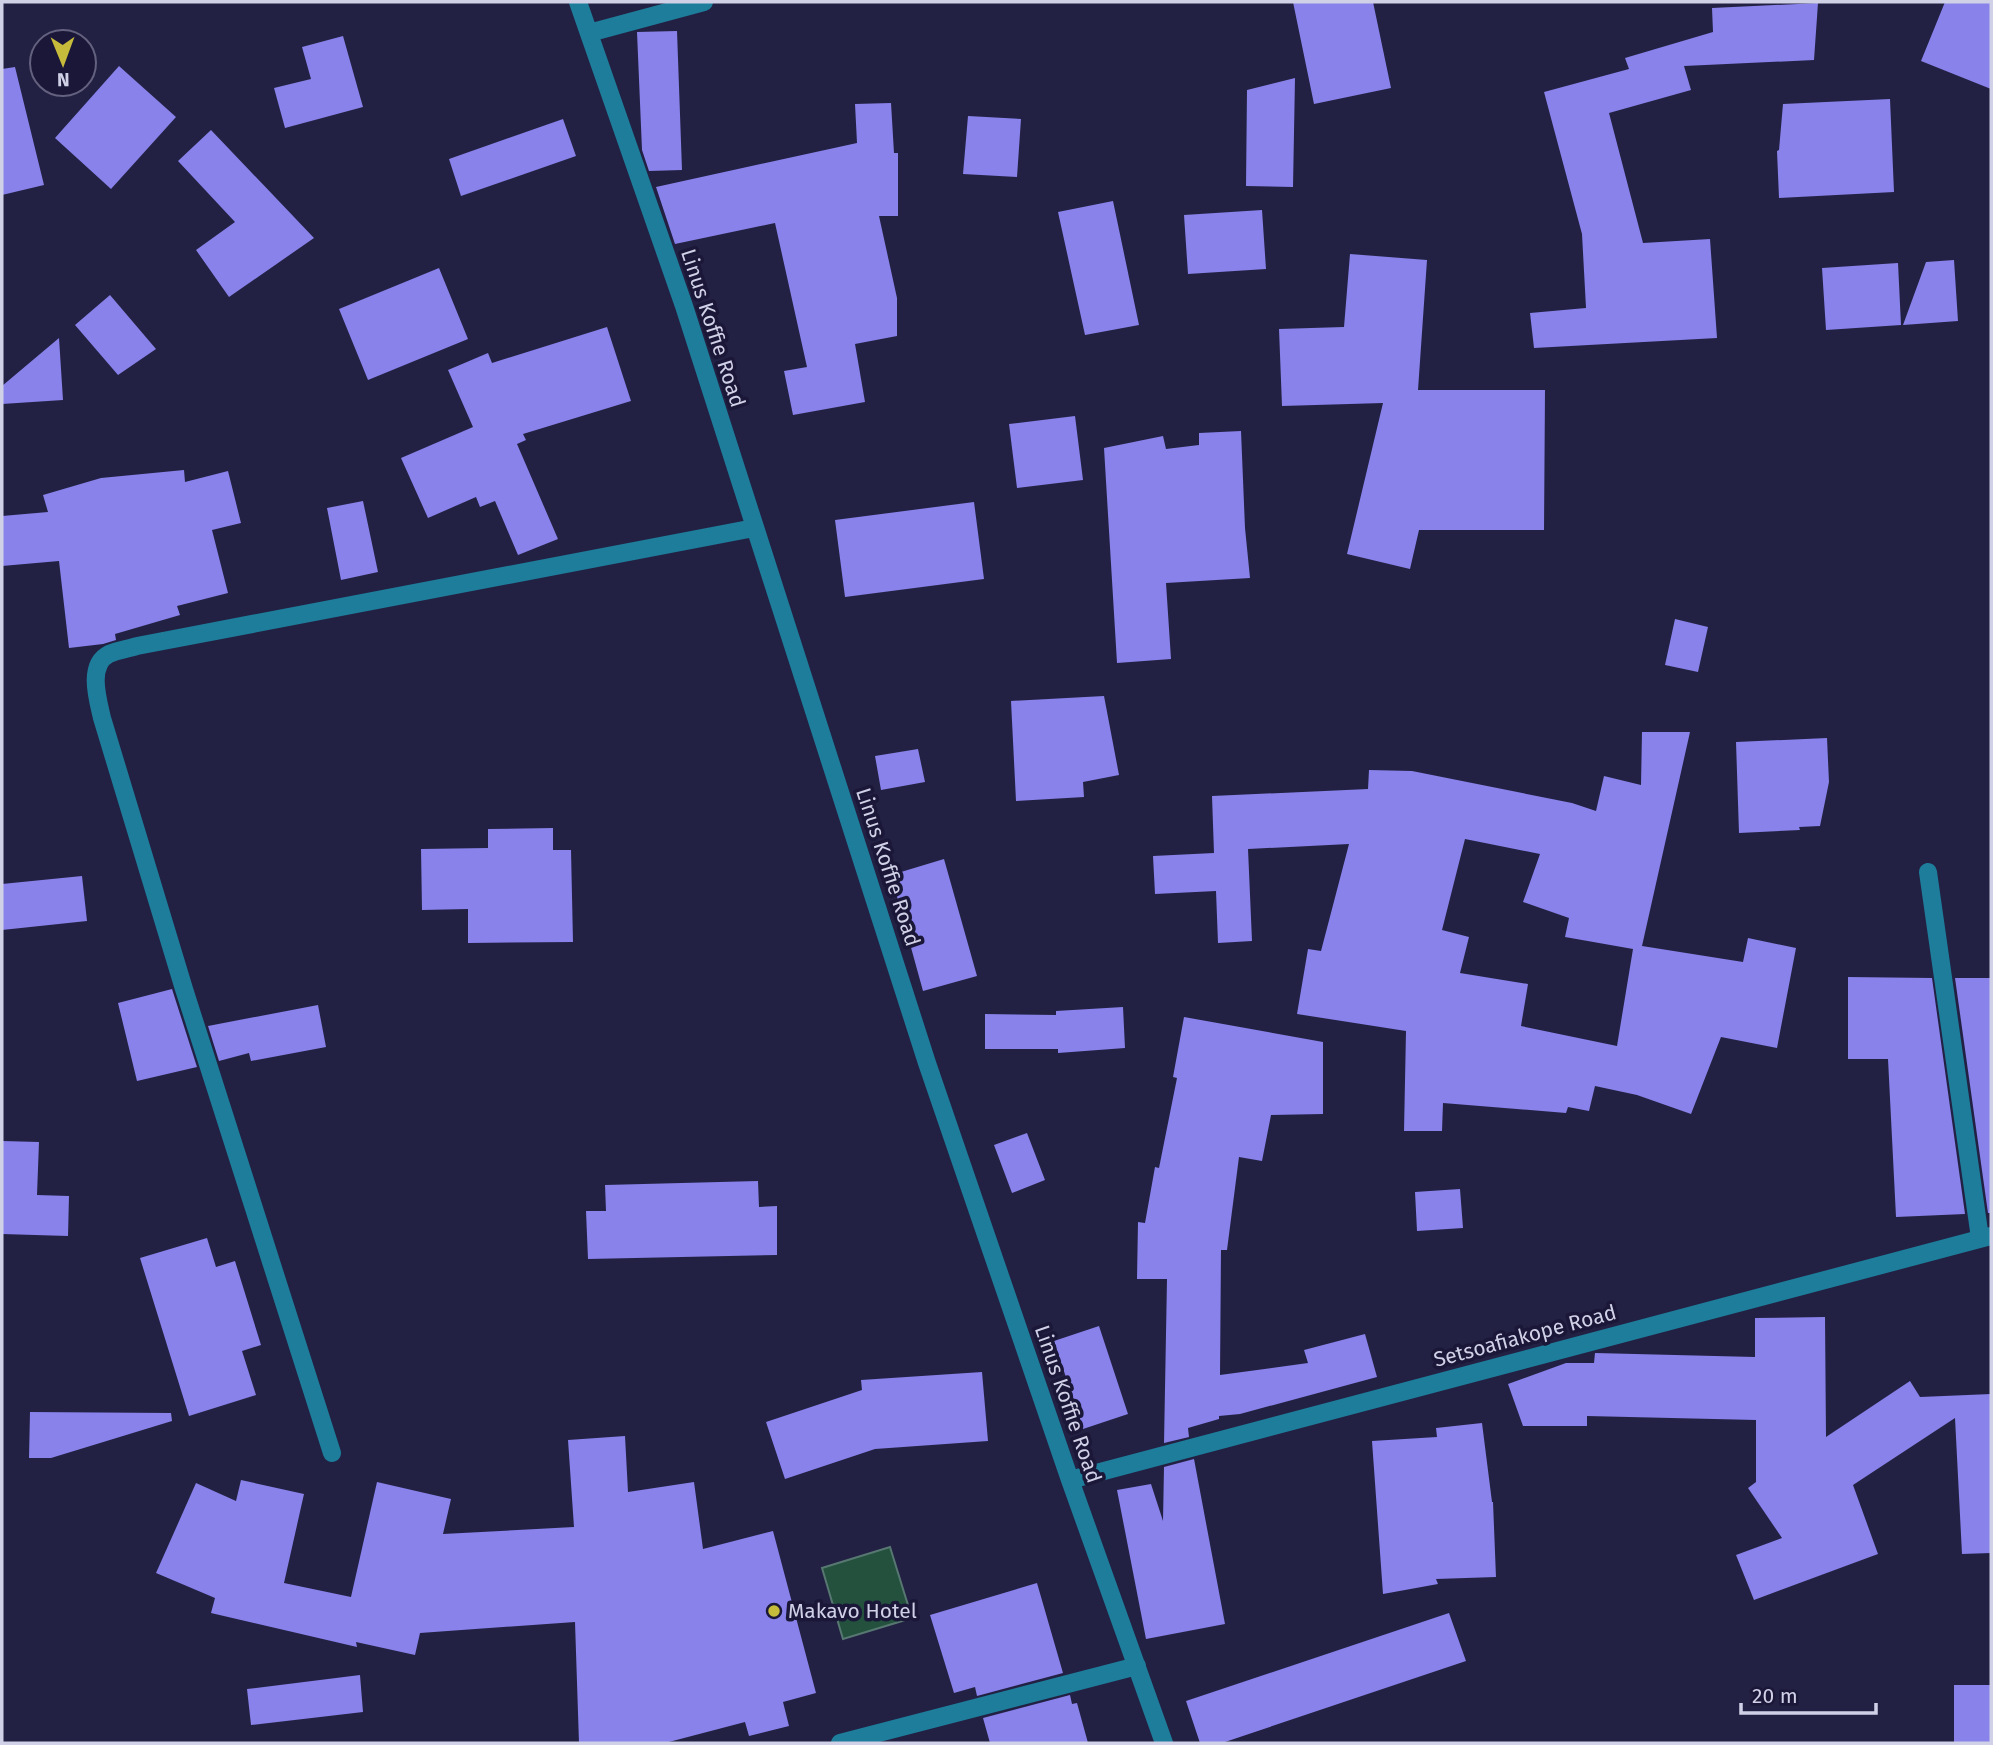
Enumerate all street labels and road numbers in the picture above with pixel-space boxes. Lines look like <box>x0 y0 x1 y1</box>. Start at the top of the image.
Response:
street label: Linus Koffie Road <box>675 245 751 411</box>
street label: Linus Koffie Road <box>850 784 926 950</box>
street label: Setsoafiakope Road <box>1431 1299 1619 1373</box>
street label: Linus Koffie Road <box>1029 1322 1107 1486</box>

